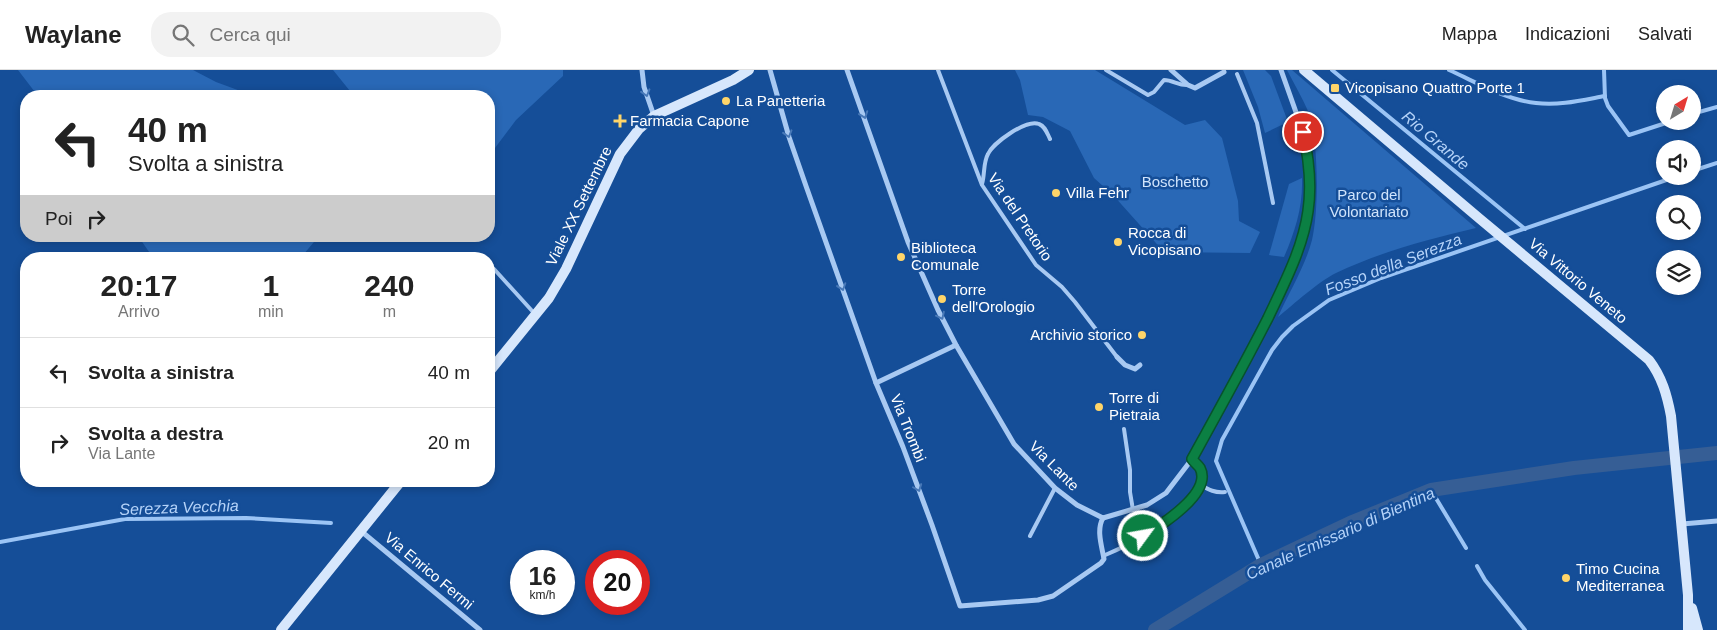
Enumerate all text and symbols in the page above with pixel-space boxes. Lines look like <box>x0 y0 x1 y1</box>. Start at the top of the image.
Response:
search box <box>151 12 501 57</box>
text: Waylane <box>25 21 121 48</box>
icon: search <box>169 21 197 49</box>
text: Cerca qui <box>209 24 291 45</box>
text: Mappa <box>1442 24 1497 44</box>
text: Indicazioni <box>1525 24 1610 44</box>
text: Salvati <box>1638 24 1692 44</box>
place label: Vicopisano Quattro Porte 1 <box>1345 79 1525 96</box>
marker: Vicopisano Quattro Porte 1 <box>1329 82 1341 94</box>
north arrow <box>1656 85 1701 130</box>
map controls <box>1656 85 1701 295</box>
one-way arrow <box>641 89 651 97</box>
place label: La Panetteria <box>736 92 826 109</box>
marker: La Panetteria <box>720 95 732 107</box>
water label: Rio Grande <box>1399 108 1473 173</box>
icon: left <box>45 110 110 175</box>
text: 40 m <box>128 110 208 149</box>
one-way arrow <box>858 111 868 119</box>
pin <box>1282 111 1324 153</box>
place label: Farmacia Capone <box>630 112 749 129</box>
marker: Farmacia Capone <box>614 115 626 127</box>
icon: arrive <box>1289 118 1317 146</box>
one-way arrow <box>782 129 792 137</box>
button: sound <box>1656 140 1701 185</box>
street label: Viale XX Settembre <box>542 143 615 268</box>
text: Svolta a sinistra <box>128 151 283 176</box>
street label: Via del Pretorio <box>985 170 1056 264</box>
park label: Boschetto <box>1142 173 1208 190</box>
place label: Villa Fehr <box>1066 184 1129 201</box>
park label: Parco del Volontariato <box>1329 186 1409 220</box>
marker: Villa Fehr <box>1050 187 1062 199</box>
button: search <box>1656 195 1701 240</box>
icon: right <box>82 205 110 233</box>
text: Poi <box>45 208 72 229</box>
place label: Rocca di Vicopisano <box>1128 224 1201 258</box>
water label: Fosso della Serezza <box>1322 231 1464 298</box>
street label: Via Vittorio Veneto <box>1526 235 1631 327</box>
marker: Rocca di Vicopisano <box>1112 236 1124 248</box>
place label: Biblioteca Comunale <box>911 239 979 273</box>
button: layers <box>1656 250 1701 295</box>
marker: Biblioteca Comunale <box>895 251 907 263</box>
text: 20:17 <box>101 269 177 302</box>
text: 1 <box>262 269 279 302</box>
text: 240 <box>364 269 414 302</box>
place label: Torre dell'Orologio <box>952 281 1035 315</box>
one-way arrow <box>836 282 846 291</box>
marker: Torre dell'Orologio <box>936 293 948 305</box>
text: Arrivo <box>118 303 160 320</box>
text: min <box>258 303 284 320</box>
text: m <box>383 303 396 320</box>
one-way arrow <box>935 311 945 320</box>
place label: Archivio storico <box>1030 326 1132 343</box>
marker: Archivio storico <box>1136 329 1148 341</box>
icon: left <box>45 359 73 387</box>
text: Svolta a sinistra <box>88 362 234 383</box>
text: 40 m <box>428 362 470 383</box>
place label: Torre di Pietraia <box>1109 389 1161 423</box>
street label: Via Trombi <box>887 392 930 464</box>
marker: Torre di Pietraia <box>1093 401 1105 413</box>
text: Svolta a destra <box>88 423 223 444</box>
icon: right <box>45 429 73 457</box>
text: 20 m <box>428 432 470 453</box>
street label: Via Lante <box>1026 437 1083 494</box>
text: Via Lante <box>88 445 155 462</box>
one-way arrow <box>912 483 922 492</box>
water label: Canale Emissario di Bientina <box>1243 484 1437 583</box>
water label: Serezza Vecchia <box>119 497 239 518</box>
position arrow <box>1116 509 1168 561</box>
street label: Via Enrico Fermi <box>381 529 477 613</box>
speed limit sign: 20 <box>585 550 650 615</box>
place label: Timo Cucina Mediterranea <box>1576 560 1665 594</box>
text: 16 <box>529 562 556 590</box>
marker: Timo Cucina Mediterranea <box>1560 572 1572 584</box>
text: km/h <box>529 588 556 602</box>

